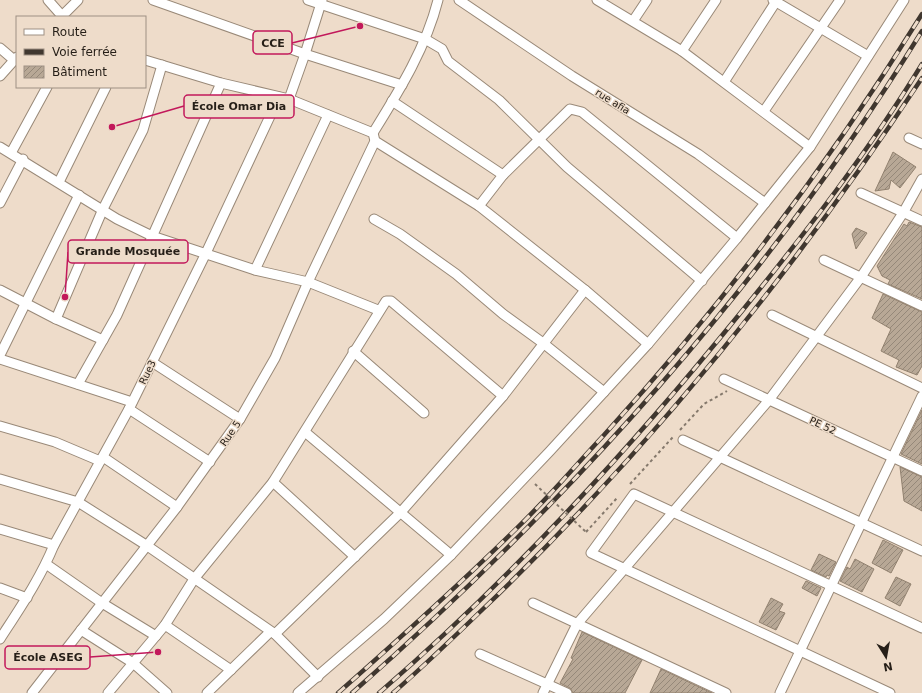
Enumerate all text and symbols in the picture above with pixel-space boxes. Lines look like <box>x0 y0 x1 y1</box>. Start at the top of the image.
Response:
legend <box>16 16 146 88</box>
text: Route <box>52 25 87 39</box>
callout: CCE <box>253 31 292 54</box>
text: CCE <box>261 37 285 50</box>
text: Voie ferrée <box>52 45 117 59</box>
text: Bâtiment <box>52 65 107 79</box>
street label: rue afia <box>594 87 632 116</box>
callout: École Omar Dia <box>184 95 294 118</box>
text: École Omar Dia <box>192 100 286 113</box>
callout: Grande Mosquée <box>68 240 188 263</box>
text: Grande Mosquée <box>76 245 180 258</box>
street label: Rue3 <box>137 358 158 386</box>
street label: PE 52 <box>808 414 838 436</box>
street label: Rue 5 <box>218 418 243 448</box>
north arrow <box>866 637 906 677</box>
callout: École ASEG <box>5 646 90 669</box>
text: École ASEG <box>13 651 83 664</box>
text: N <box>882 659 894 674</box>

